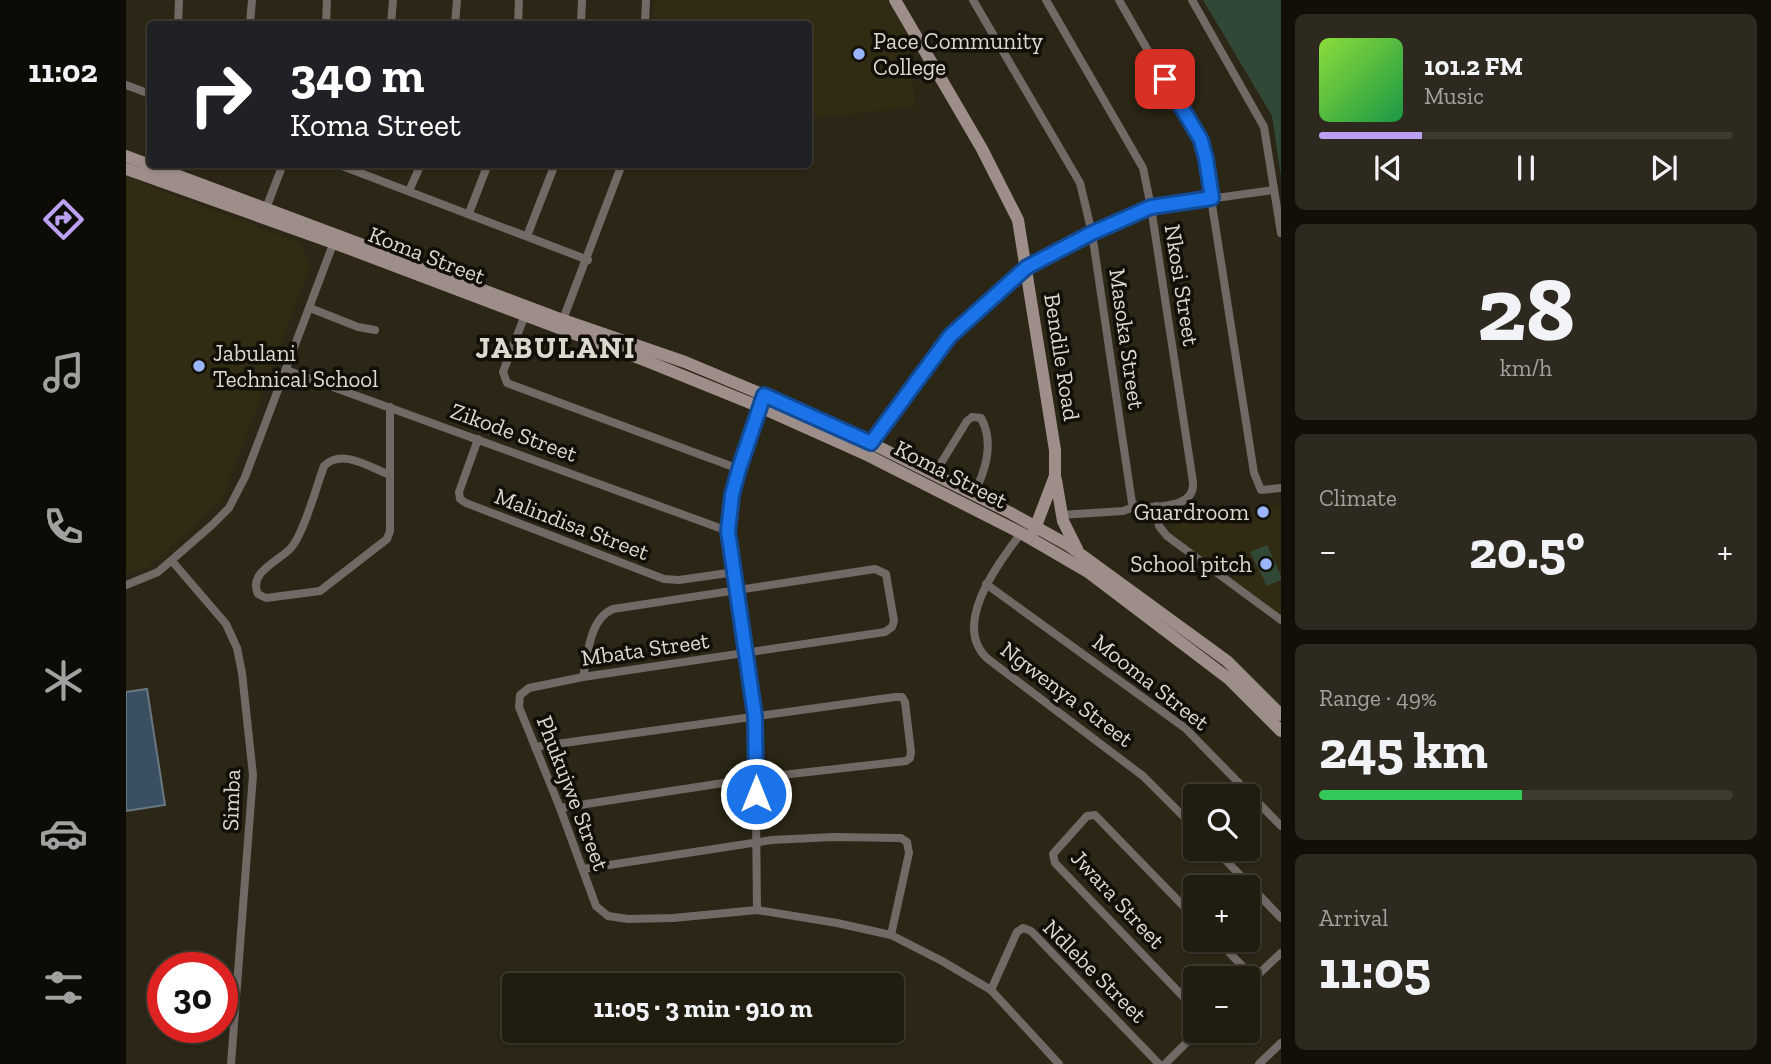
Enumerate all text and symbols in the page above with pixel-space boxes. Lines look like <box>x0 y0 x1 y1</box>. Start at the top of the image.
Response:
place label: Pace Community College <box>873 27 1043 81</box>
text: 340 m <box>290 46 424 105</box>
marker: Pace Community College <box>851 46 867 62</box>
icon: right <box>175 49 266 140</box>
pin <box>1135 49 1195 109</box>
text: 101.2 FM <box>1424 50 1523 82</box>
text: 11:02 <box>28 52 98 90</box>
icon: arrive <box>1146 60 1184 98</box>
text: Music <box>1424 82 1484 110</box>
text: Koma Street <box>290 106 461 144</box>
icon: previous <box>1369 149 1407 187</box>
icon: pause <box>1507 149 1545 187</box>
icon: next <box>1645 149 1683 187</box>
icon: directions <box>39 195 88 244</box>
street label: Koma Street <box>365 220 490 290</box>
street label: Nkosi Street <box>1159 222 1205 348</box>
text: 28 <box>1477 254 1575 363</box>
street label: Masoka Street <box>1103 267 1151 412</box>
street label: Bendile Road <box>1038 291 1086 423</box>
district label: JABULANI <box>476 330 636 366</box>
place label: Jabulani Technical School <box>213 339 378 393</box>
icon: music <box>39 348 88 397</box>
text: km/h <box>1500 354 1552 382</box>
marker: Jabulani Technical School <box>191 358 207 374</box>
street label: Zikode Street <box>447 396 581 468</box>
street label: Koma Street <box>890 434 1013 515</box>
street label: Malindisa Street <box>491 482 654 566</box>
text: Climate <box>1319 484 1397 512</box>
place label: Guardroom <box>1134 498 1249 526</box>
icon: phone <box>39 502 88 551</box>
marker: Guardroom <box>1255 504 1271 520</box>
text: 20.5° <box>1469 519 1585 581</box>
text: − <box>1319 528 1337 574</box>
text: + <box>1717 528 1733 574</box>
place label: School pitch <box>1130 550 1252 578</box>
marker: School pitch <box>1258 556 1274 572</box>
street label: Mbata Street <box>579 626 711 672</box>
street label: Mooma Street <box>1087 628 1215 736</box>
street label: Ngwenya Street <box>995 635 1139 753</box>
icon: climate <box>39 656 88 705</box>
text: Range · 49% <box>1319 684 1437 712</box>
street label: Phukujwe Street <box>531 712 616 875</box>
text: 245 km <box>1319 719 1488 781</box>
position arrow <box>719 757 793 831</box>
street label: Simba <box>216 769 246 831</box>
map controls <box>1183 784 1260 1043</box>
button: search <box>1183 784 1260 861</box>
icon: car <box>39 809 88 858</box>
street label: Jwara Street <box>1065 844 1171 955</box>
button: + <box>1183 875 1260 952</box>
text: Arrival <box>1319 904 1388 932</box>
street label: Ndlebe Street <box>1037 913 1153 1029</box>
text: 11:05 <box>1319 939 1431 1001</box>
speed limit sign: 30 <box>147 952 238 1043</box>
icon: filters <box>39 963 88 1012</box>
button: − <box>1183 966 1260 1043</box>
text: 11:05 · 3 min · 910 m <box>593 992 813 1024</box>

